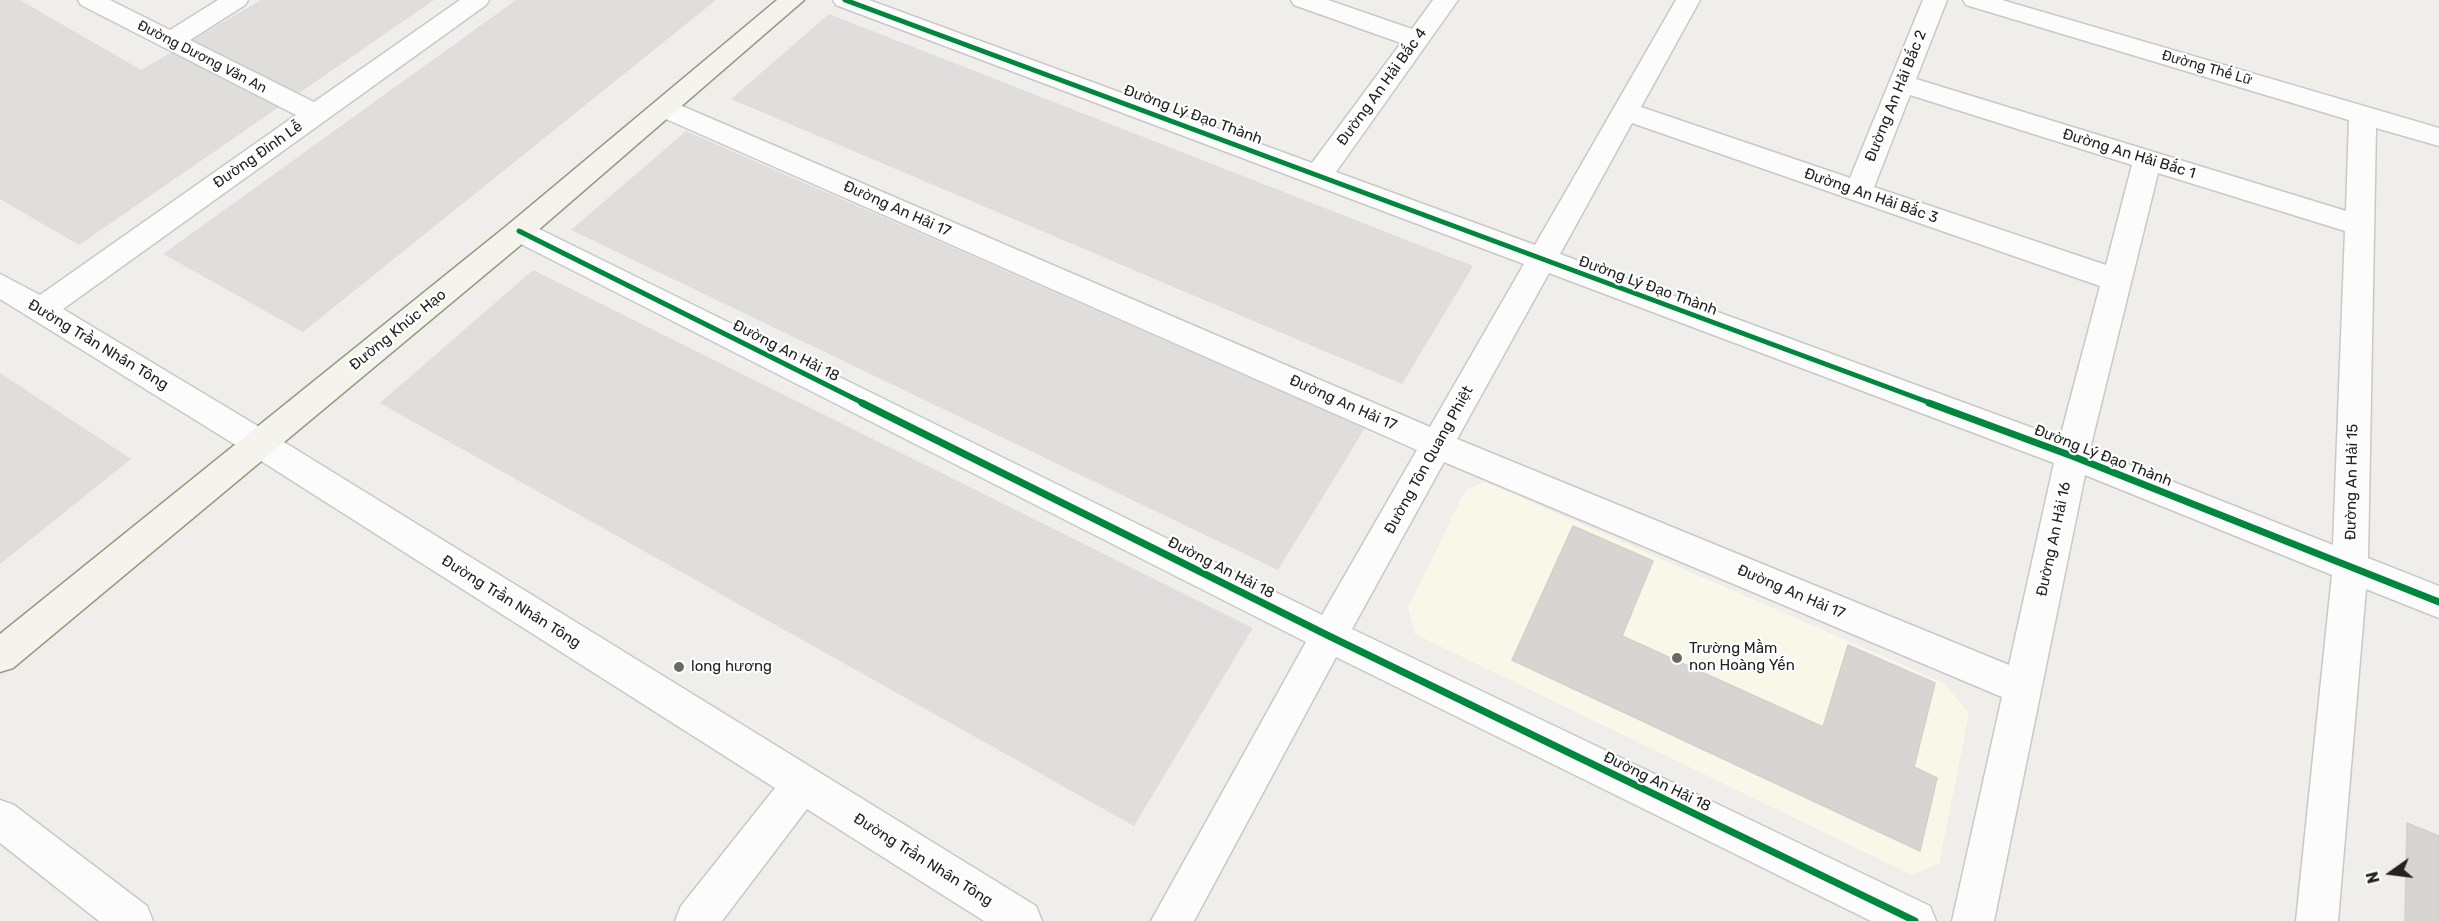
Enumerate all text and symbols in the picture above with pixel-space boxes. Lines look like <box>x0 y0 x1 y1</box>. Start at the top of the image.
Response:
street label: Đường Dương Văn An <box>134 17 270 97</box>
street label: Đường An Hải Bắc 4 <box>1333 25 1431 149</box>
street label: Đường An Hải Bắc 2 <box>1861 28 1931 164</box>
street label: Đường Thế Lữ <box>2160 47 2254 89</box>
street label: Đường Lý Đạo Thành <box>1121 82 1265 148</box>
street label: Đường Đinh Lễ <box>210 118 306 192</box>
street label: Đường An Hải Bắc 1 <box>2060 125 2198 183</box>
street label: Đường An Hải Bắc 3 <box>1802 165 1940 227</box>
street label: Đường An Hải 17 <box>841 177 953 241</box>
street label: Đường Lý Đạo Thành <box>1576 253 1720 319</box>
street label: Đường Khúc Hạo <box>346 286 450 374</box>
street label: Đường Trần Nhân Tông <box>25 296 171 394</box>
street label: Đường An Hải 18 <box>730 316 842 386</box>
street label: Đường An Hải 17 <box>1287 371 1399 435</box>
street label: Đường Tôn Quang Phiệt <box>1381 383 1477 537</box>
street label: Đường Lý Đạo Thành <box>2032 421 2174 491</box>
street label: Đường An Hải 15 <box>2342 424 2362 540</box>
street label: Đường An Hải 16 <box>2033 480 2075 598</box>
street label: Đường An Hải 18 <box>1165 533 1277 603</box>
street label: Đường Trần Nhân Tông <box>438 552 584 652</box>
street label: Đường An Hải 17 <box>1734 561 1848 623</box>
place label: Trường Mầm non Hoàng Yến <box>1689 640 1795 675</box>
marker: Trường Mầm non Hoàng Yến <box>1670 651 1684 665</box>
place label: long hương <box>691 658 772 676</box>
marker: long hương <box>672 660 686 674</box>
street label: Đường An Hải 18 <box>1600 748 1714 816</box>
street label: Đường Trần Nhân Tông <box>850 810 996 910</box>
north arrow <box>2361 843 2421 903</box>
text: N <box>2362 870 2384 885</box>

